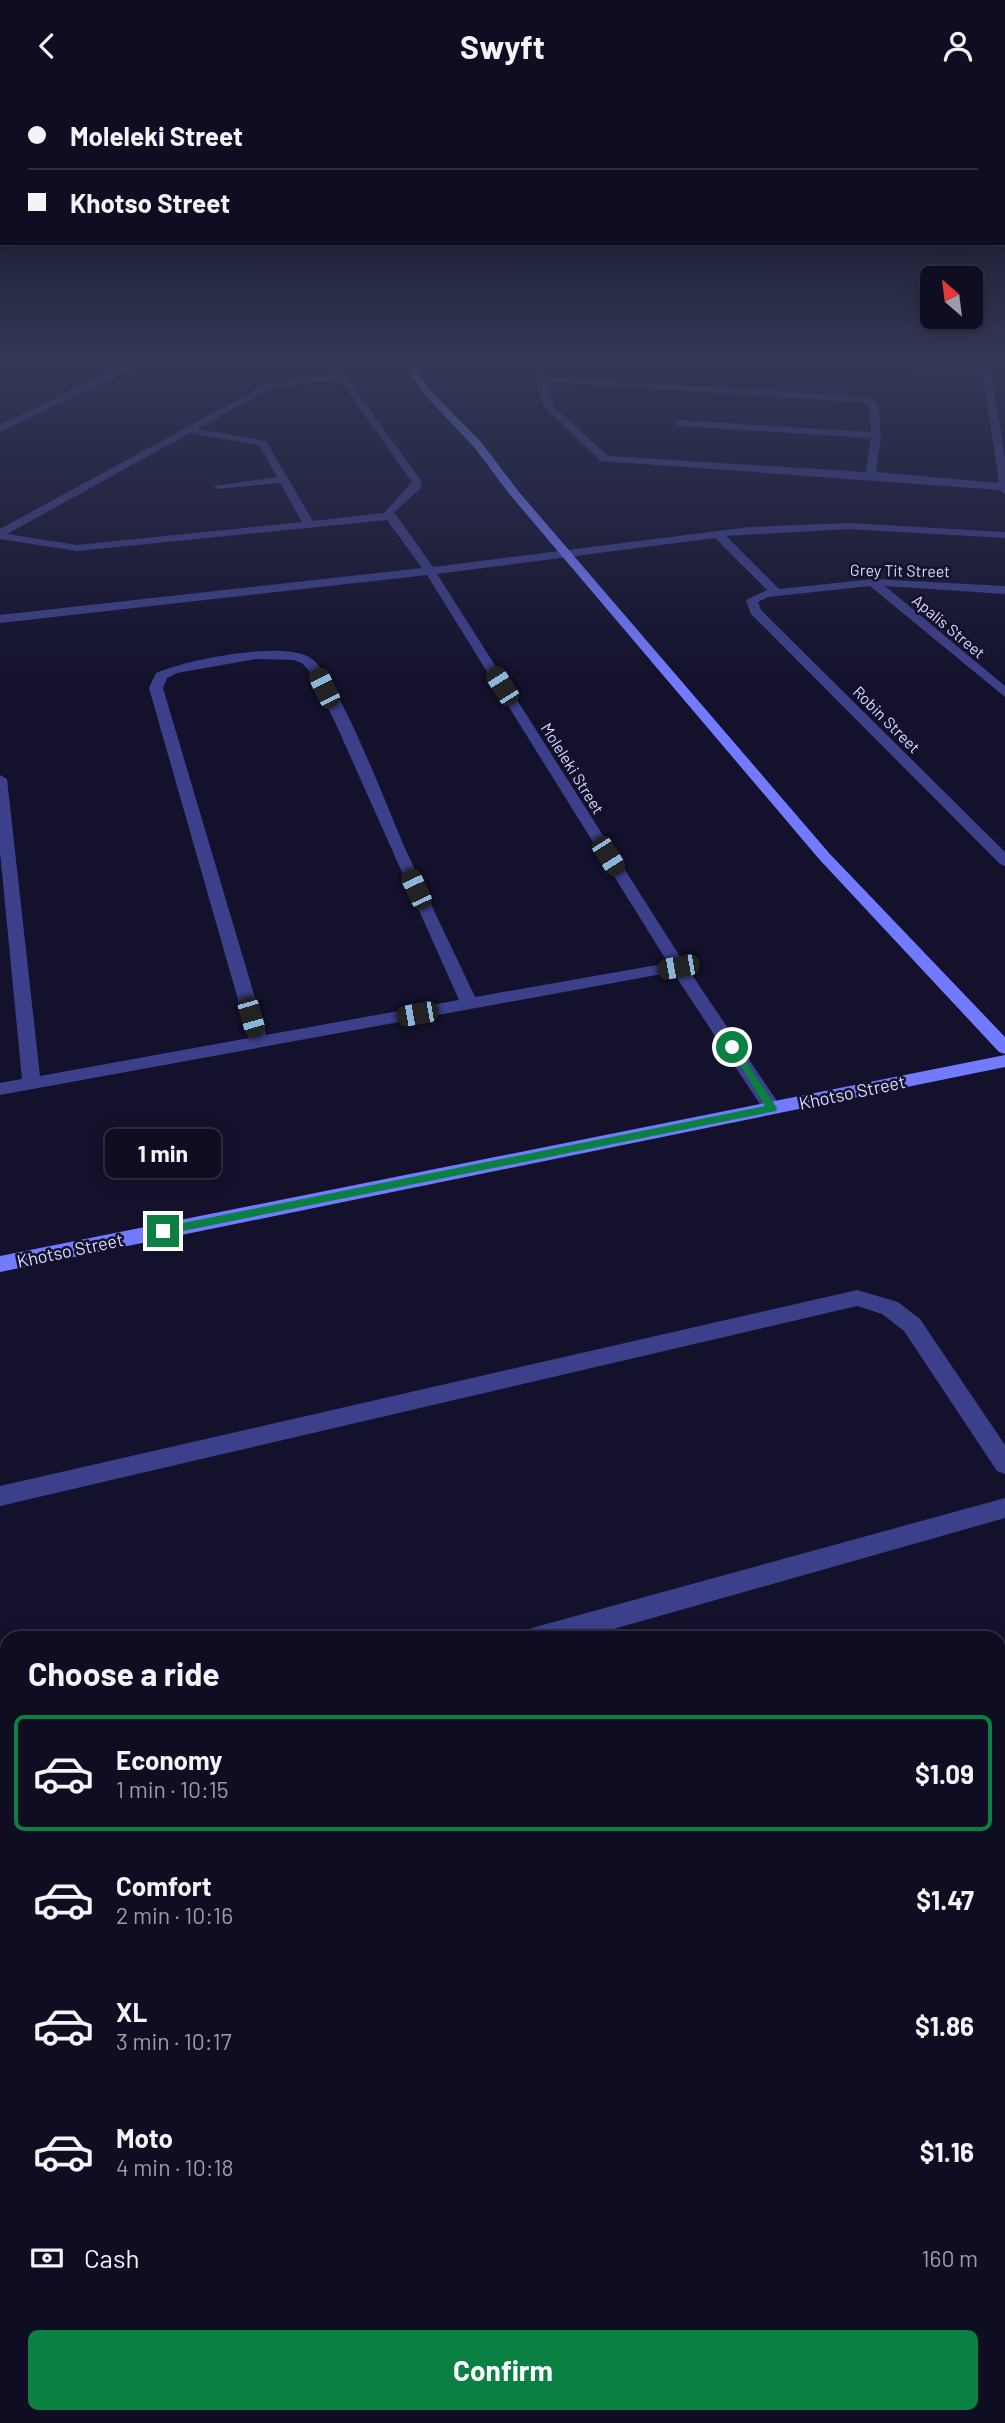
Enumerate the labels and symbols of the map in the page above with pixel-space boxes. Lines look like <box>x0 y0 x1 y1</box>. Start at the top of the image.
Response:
north arrow <box>920 266 984 329</box>
street label: Grey Tit Street <box>850 560 950 580</box>
street label: Apalis Street <box>909 590 989 662</box>
car <box>482 663 523 709</box>
car <box>306 665 343 711</box>
street label: Robin Street <box>850 682 924 756</box>
street label: Moleleki Street <box>538 719 608 817</box>
car <box>588 833 629 879</box>
car <box>398 866 435 912</box>
car <box>656 953 701 981</box>
car <box>236 994 267 1040</box>
car <box>395 1000 440 1028</box>
route start <box>716 1031 748 1063</box>
street label: Khotso Street <box>797 1070 907 1114</box>
callout: 1 min <box>105 1129 221 1179</box>
route end <box>147 1215 179 1247</box>
street label: Khotso Street <box>15 1228 125 1272</box>

